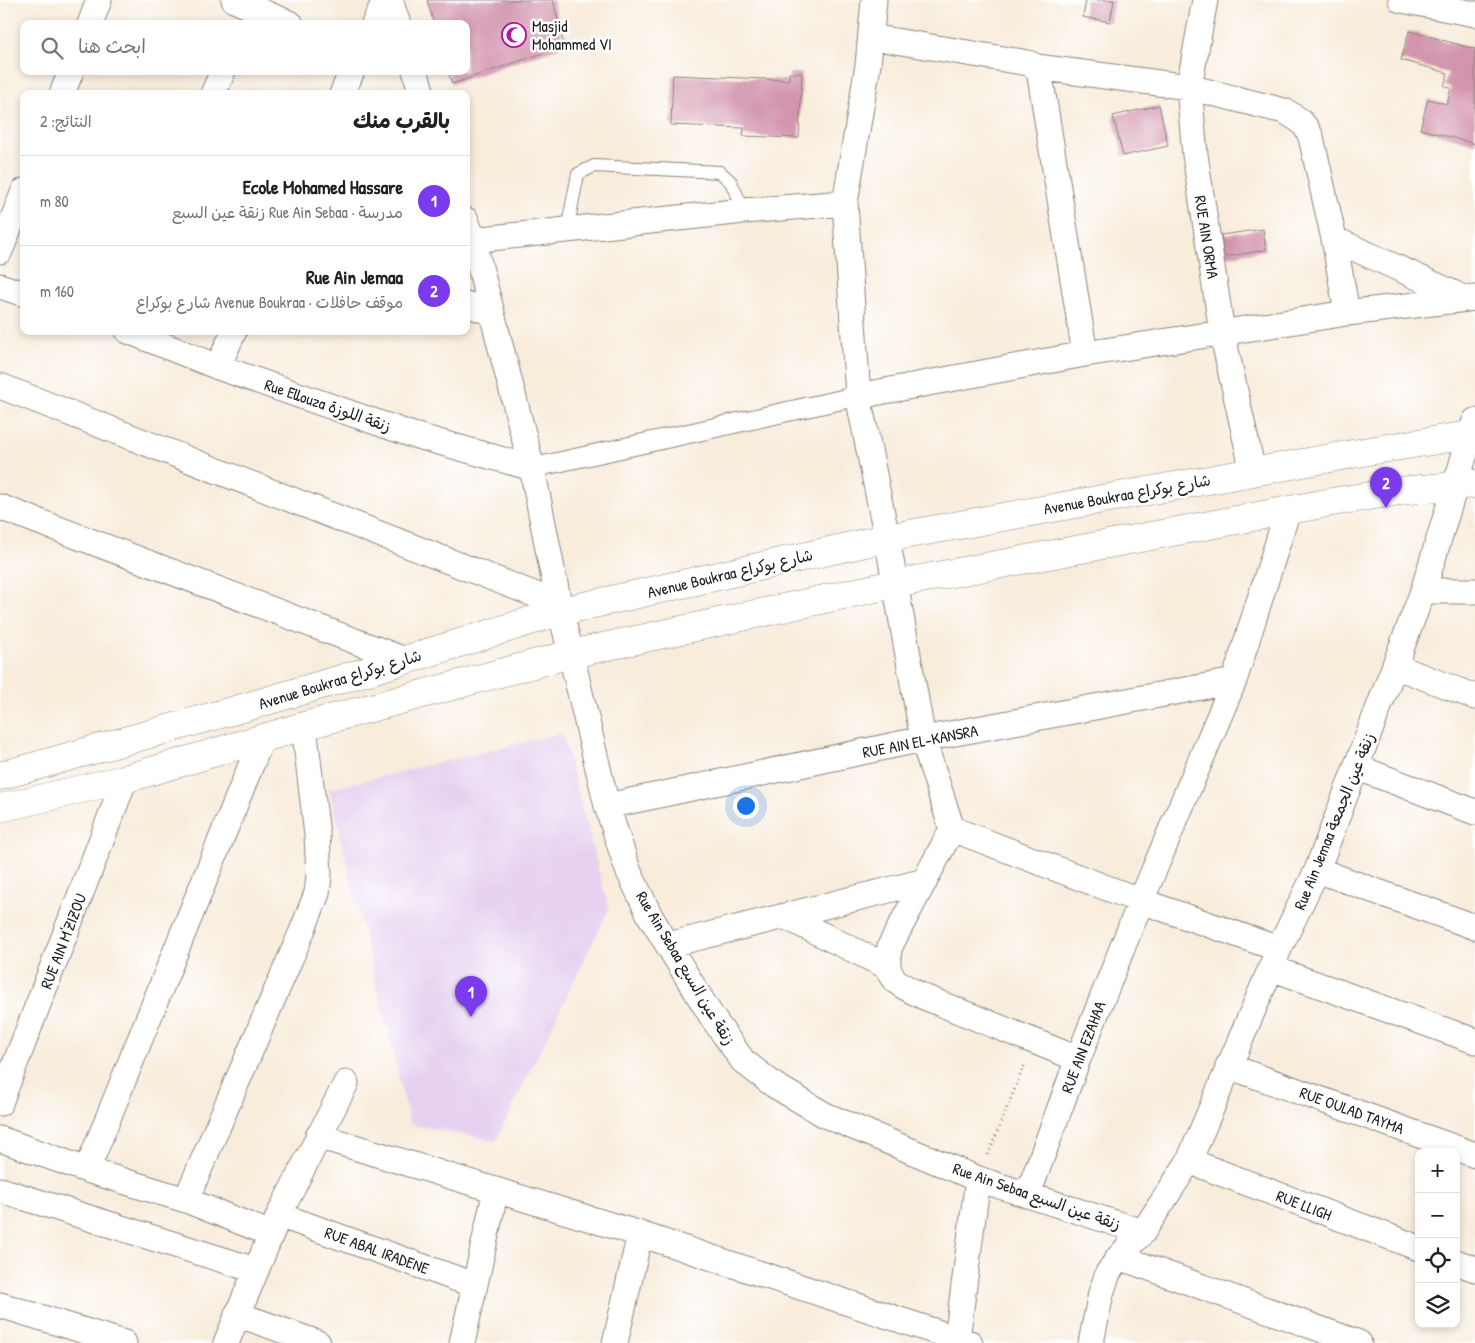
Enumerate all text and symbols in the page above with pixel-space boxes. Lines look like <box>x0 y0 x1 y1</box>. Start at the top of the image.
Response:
place label: Masjid Mohammed VI <box>532 15 612 55</box>
search box <box>20 20 470 75</box>
mosque icon: Masjid Mohammed VI <box>501 22 527 48</box>
text: ابحث هنا <box>78 33 146 59</box>
icon: search <box>38 34 66 62</box>
text: بالقرب منك <box>353 106 450 135</box>
text: النتائج: 2 <box>40 110 92 132</box>
text: Ecole Mohamed Hassare <box>243 174 403 200</box>
text: 80 m <box>40 190 69 212</box>
text: 1 <box>431 190 437 212</box>
street label: RUE AIN ORMA <box>1190 194 1224 280</box>
text: مدرسة · Rue Ain Sebaa زنقة عين السبع <box>172 201 403 223</box>
text: Rue Ain Jemaa <box>306 264 403 290</box>
text: 160 m <box>40 280 74 302</box>
text: 2 <box>430 280 438 302</box>
text: موقف حافلات · Avenue Boukraa شارع بوكراع <box>136 291 403 313</box>
street label: Rue Ellouza زنقة اللوزة <box>262 373 394 437</box>
pin: 2 <box>1370 467 1402 508</box>
street label: Avenue Boukraa شارع بوكراع <box>1042 468 1212 521</box>
street label: Avenue Boukraa شارع بوكراع <box>645 543 815 604</box>
street label: Avenue Boukraa شارع بوكراع <box>256 644 424 715</box>
street label: RUE AIN EL-KANSRA <box>860 719 980 763</box>
street label: Rue Ain Jemaa زنقة عين الجمعة <box>1288 729 1380 913</box>
your location <box>733 793 759 819</box>
street label: Rue Ain Sebaa زنقة عين السبع <box>630 887 741 1050</box>
street label: RUE AIN M'ZIZOU <box>35 890 91 992</box>
pin: 1 <box>455 976 487 1017</box>
street label: RUE AIN EZAHAA <box>1055 998 1111 1096</box>
street label: RUE OULAD TAYMA <box>1297 1081 1407 1139</box>
map controls <box>1415 1148 1460 1328</box>
button: + <box>1415 1148 1460 1193</box>
street label: Rue Ain Sebaa زنقة عين السبع <box>950 1157 1124 1236</box>
street label: RUE LLIGH <box>1273 1184 1335 1226</box>
button: − <box>1415 1193 1460 1238</box>
street label: RUE ABAL IRADENE <box>322 1221 432 1279</box>
button: locate <box>1415 1238 1460 1283</box>
button: layers <box>1415 1283 1460 1328</box>

